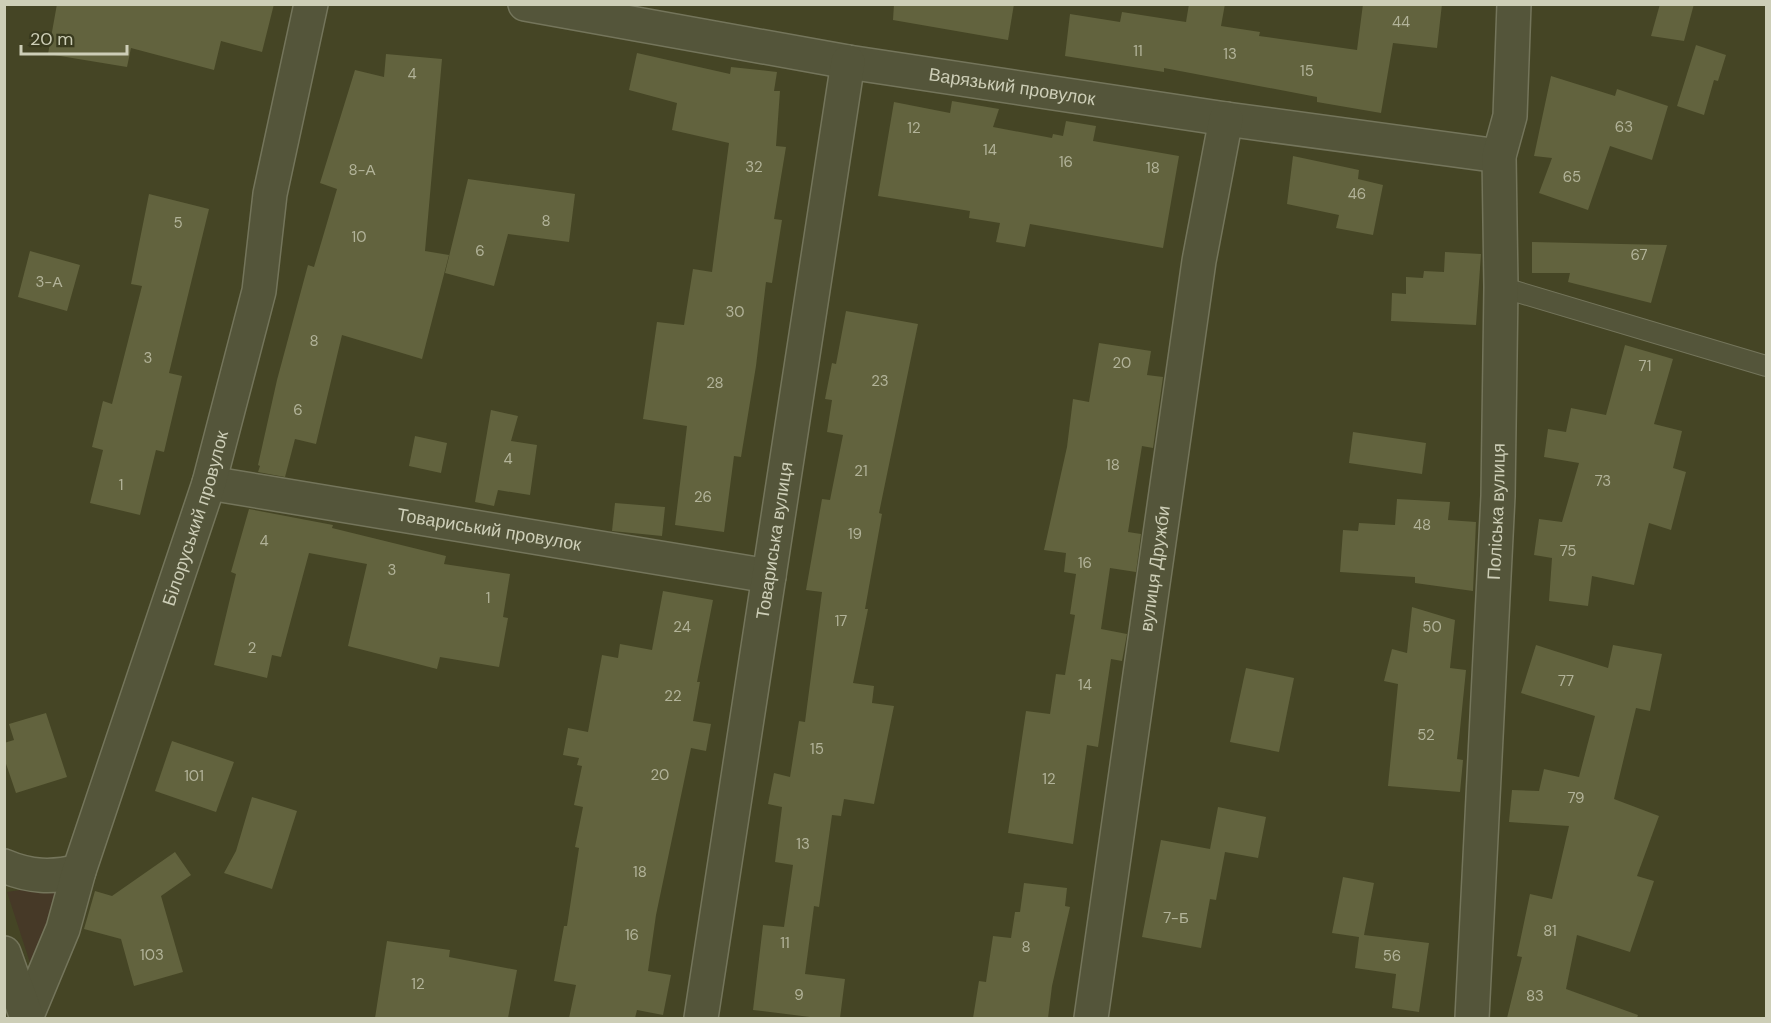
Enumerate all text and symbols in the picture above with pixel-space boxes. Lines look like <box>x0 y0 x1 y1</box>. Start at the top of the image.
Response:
house number: 44 <box>1392 12 1410 32</box>
scale bar <box>21 18 128 56</box>
text: 20 m <box>30 27 73 51</box>
house number: 11 <box>1133 41 1143 61</box>
house number: 13 <box>1223 44 1237 64</box>
house number: 15 <box>1300 61 1314 81</box>
street label: Варязький провулок <box>927 62 1097 111</box>
house number: 4 <box>407 64 417 84</box>
house number: 63 <box>1615 117 1633 137</box>
house number: 12 <box>907 118 921 138</box>
house number: 14 <box>983 140 997 160</box>
house number: 16 <box>1059 152 1073 172</box>
house number: 32 <box>745 157 763 177</box>
house number: 18 <box>1146 158 1160 178</box>
house number: 8-А <box>348 160 376 180</box>
house number: 65 <box>1563 167 1581 187</box>
house number: 46 <box>1348 184 1366 204</box>
house number: 8 <box>541 211 551 231</box>
house number: 5 <box>173 213 183 233</box>
house number: 10 <box>352 227 366 247</box>
house number: 6 <box>475 241 485 261</box>
house number: 67 <box>1630 245 1648 265</box>
house number: 3-А <box>36 272 63 292</box>
house number: 30 <box>725 302 745 322</box>
house number: 8 <box>309 331 319 351</box>
house number: 3 <box>144 348 152 368</box>
house number: 20 <box>1113 353 1131 373</box>
house number: 71 <box>1639 356 1651 376</box>
house number: 23 <box>871 371 889 391</box>
house number: 28 <box>706 373 724 393</box>
house number: 6 <box>293 400 303 420</box>
street label: Білоруський провулок <box>157 428 234 609</box>
street label: Поліська вулиця <box>1482 443 1511 581</box>
house number: 4 <box>503 449 513 469</box>
house number: 18 <box>1106 455 1120 475</box>
street label: Товариська вулиця <box>750 460 798 621</box>
house number: 21 <box>854 461 868 481</box>
house number: 73 <box>1595 471 1611 491</box>
house number: 1 <box>119 475 123 495</box>
house number: 26 <box>694 487 712 507</box>
street label: Товариський провулок <box>395 502 583 557</box>
street label: вулиця Дружби <box>1134 504 1176 633</box>
house number: 48 <box>1413 515 1431 535</box>
house number: 19 <box>848 524 862 544</box>
house number: 4 <box>259 531 269 551</box>
house number: 75 <box>1560 541 1576 561</box>
house number: 16 <box>1078 553 1092 573</box>
house number: 3 <box>388 560 396 580</box>
house number: 1 <box>486 588 490 608</box>
house number: 17 <box>835 611 847 631</box>
house number: 24 <box>673 617 691 637</box>
house number: 50 <box>1422 617 1442 637</box>
house number: 2 <box>248 638 256 658</box>
house number: 77 <box>1558 671 1574 691</box>
house number: 14 <box>1078 675 1092 695</box>
house number: 22 <box>664 686 682 706</box>
house number: 52 <box>1417 725 1435 745</box>
house number: 15 <box>810 739 824 759</box>
house number: 20 <box>651 765 669 785</box>
house number: 101 <box>184 766 204 786</box>
house number: 12 <box>1042 769 1056 789</box>
house number: 79 <box>1567 788 1585 808</box>
house number: 13 <box>796 834 810 854</box>
house number: 18 <box>633 862 647 882</box>
house number: 7-Б <box>1163 908 1189 928</box>
house number: 81 <box>1543 921 1557 941</box>
house number: 16 <box>625 925 639 945</box>
house number: 11 <box>780 933 790 953</box>
house number: 8 <box>1021 937 1031 957</box>
house number: 103 <box>140 945 164 965</box>
house number: 56 <box>1383 946 1401 966</box>
house number: 12 <box>411 974 425 994</box>
house number: 9 <box>794 985 804 1005</box>
house number: 83 <box>1526 986 1544 1006</box>

